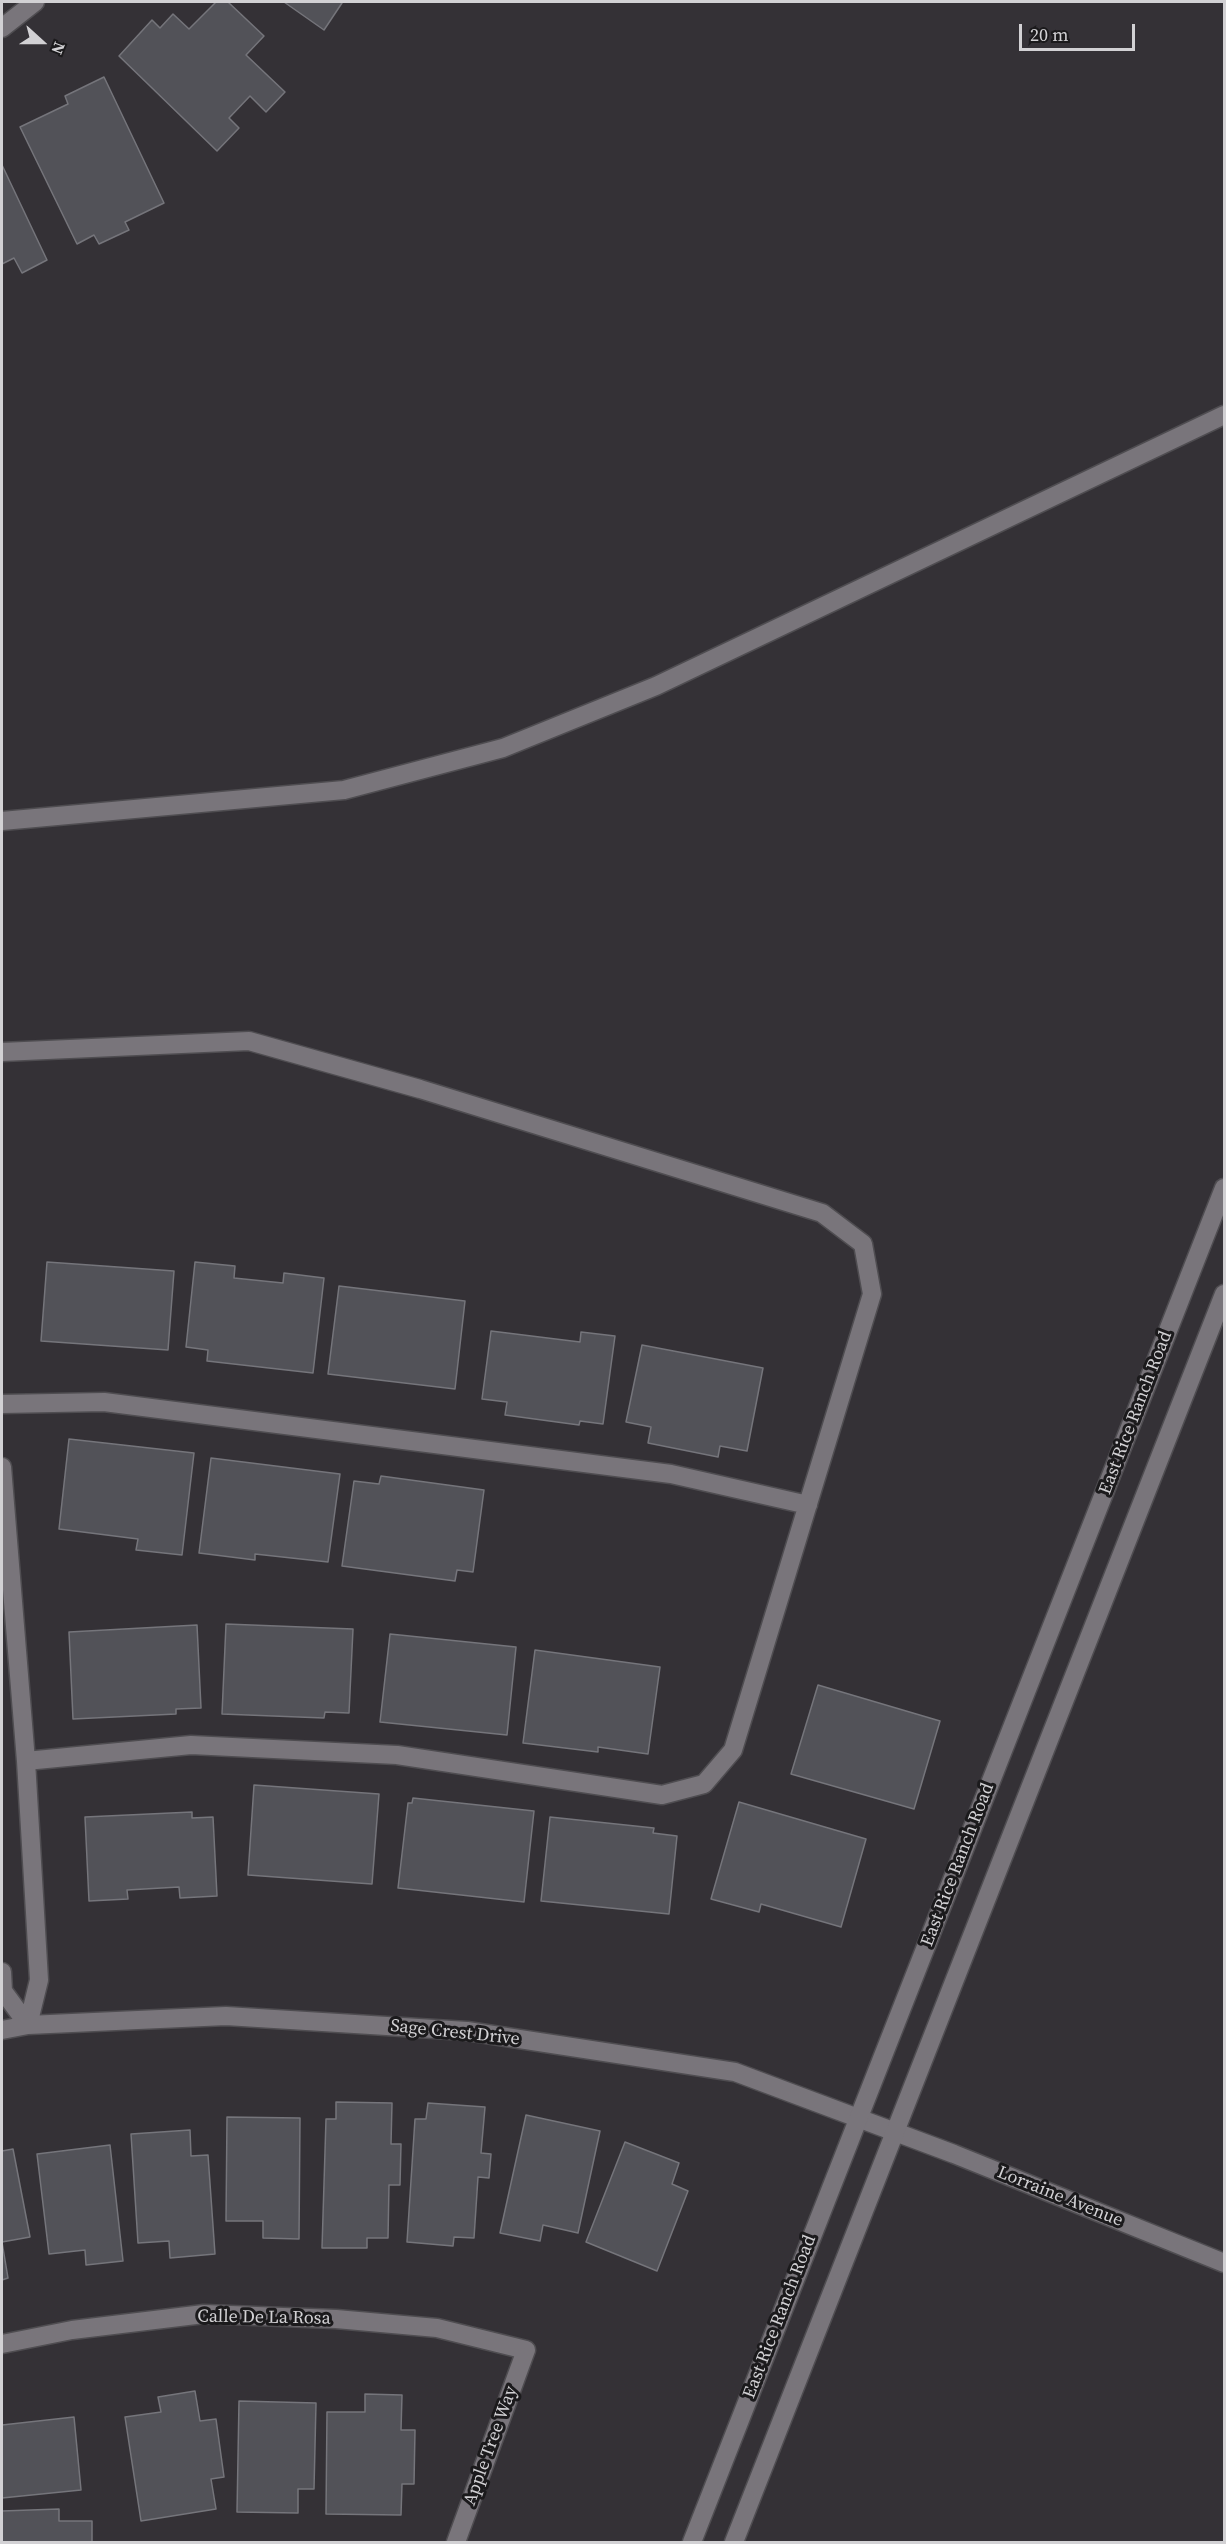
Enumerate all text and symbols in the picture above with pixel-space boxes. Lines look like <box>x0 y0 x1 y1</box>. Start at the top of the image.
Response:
north arrow <box>12 12 72 72</box>
scale bar <box>1022 12 1138 50</box>
text: 20 m <box>1030 22 1068 47</box>
text: N <box>46 39 71 58</box>
street label: East Rice Ranch Road <box>1095 1328 1177 1498</box>
street label: East Rice Ranch Road <box>917 1780 999 1950</box>
street label: Sage Crest Drive <box>389 2015 521 2051</box>
street label: Lorraine Avenue <box>994 2162 1126 2232</box>
street label: East Rice Ranch Road <box>739 2232 821 2402</box>
street label: Calle De La Rosa <box>197 2306 331 2330</box>
street label: Apple Tree Way <box>459 2383 523 2509</box>

